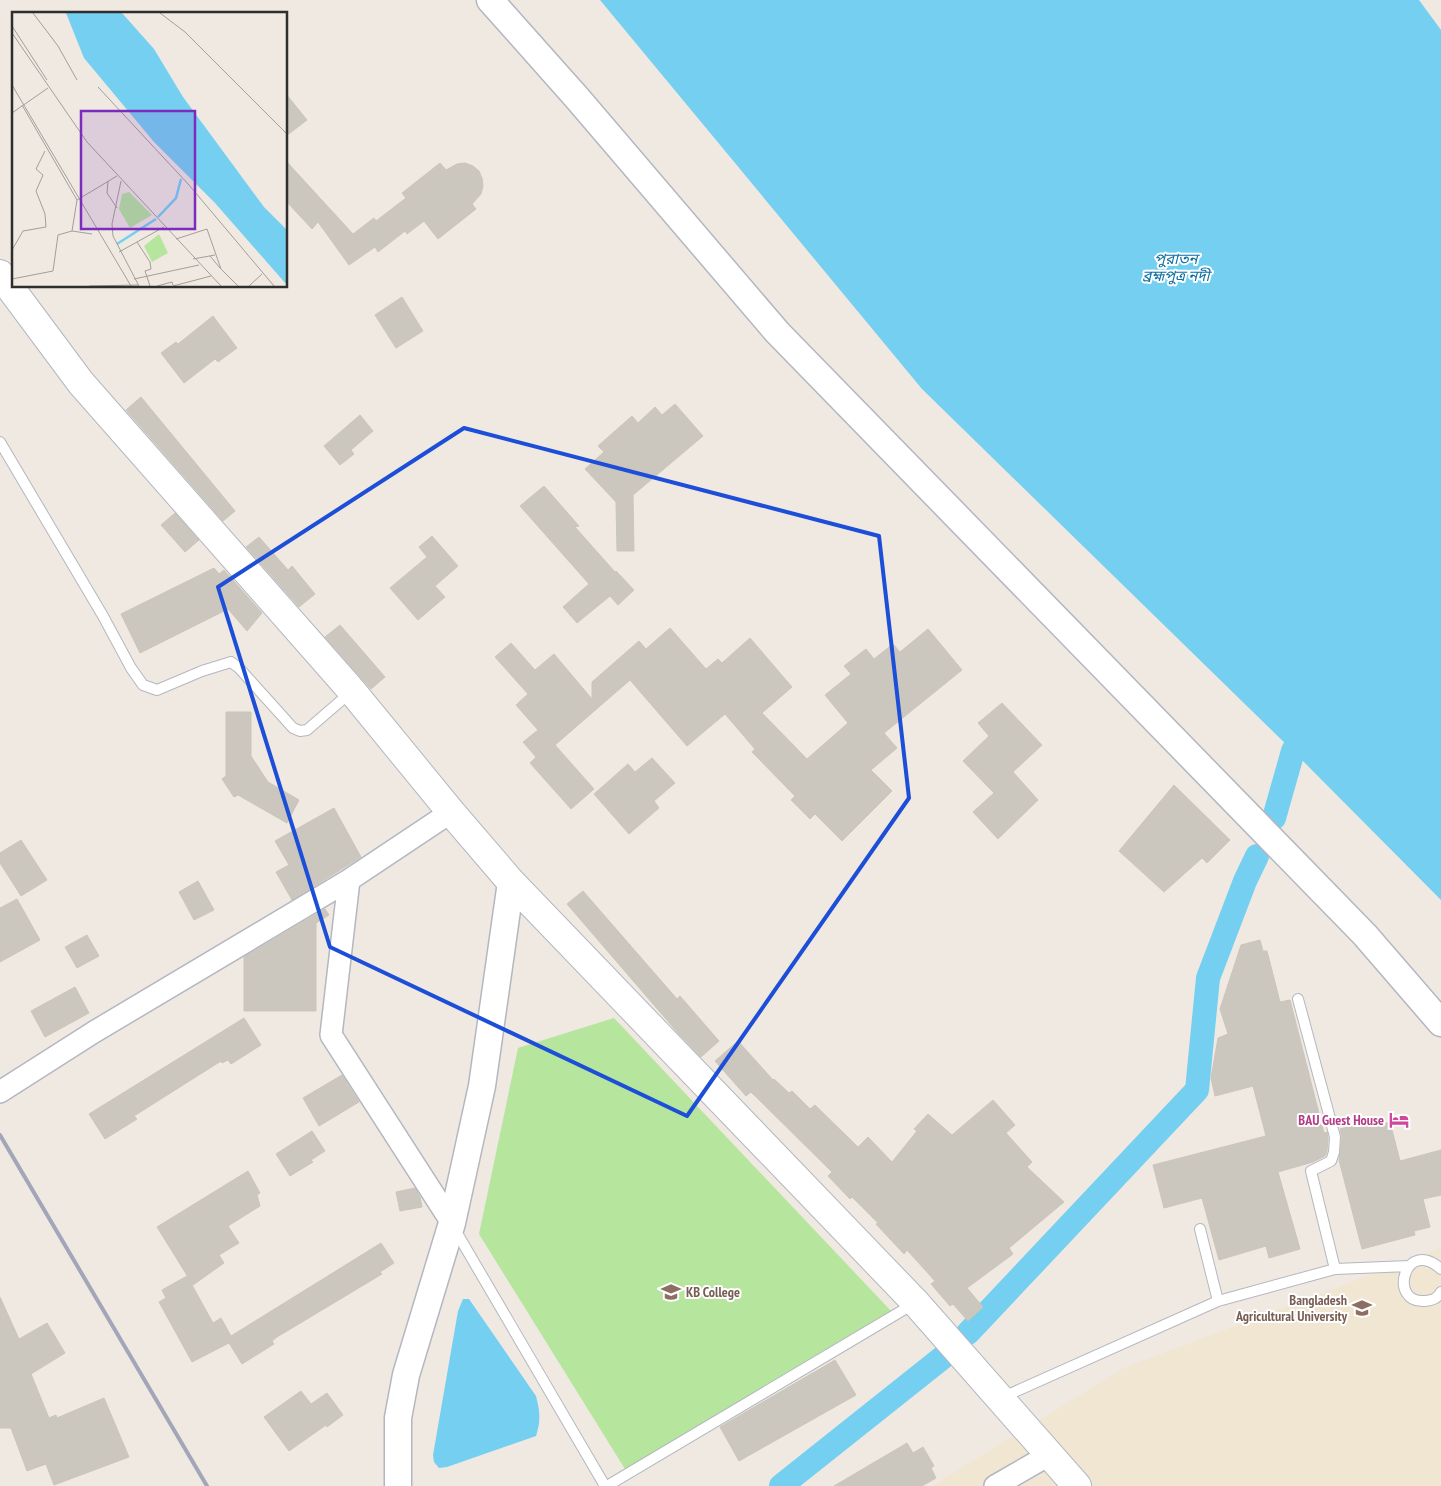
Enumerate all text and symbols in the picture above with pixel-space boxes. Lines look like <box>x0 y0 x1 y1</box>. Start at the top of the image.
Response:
inset map <box>12 12 288 288</box>
water label: পুরাতন ব্রহ্মপুত্র নদী <box>1142 249 1212 285</box>
hotel icon: BAU Guest House <box>1388 1109 1410 1131</box>
place label: BAU Guest House <box>1298 1111 1384 1129</box>
school or university icon: KB College <box>660 1281 682 1303</box>
place label: KB College <box>686 1283 740 1301</box>
place label: Bangladesh Agricultural University <box>1235 1291 1347 1325</box>
school or university icon: Bangladesh Agricultural University <box>1351 1297 1373 1319</box>

